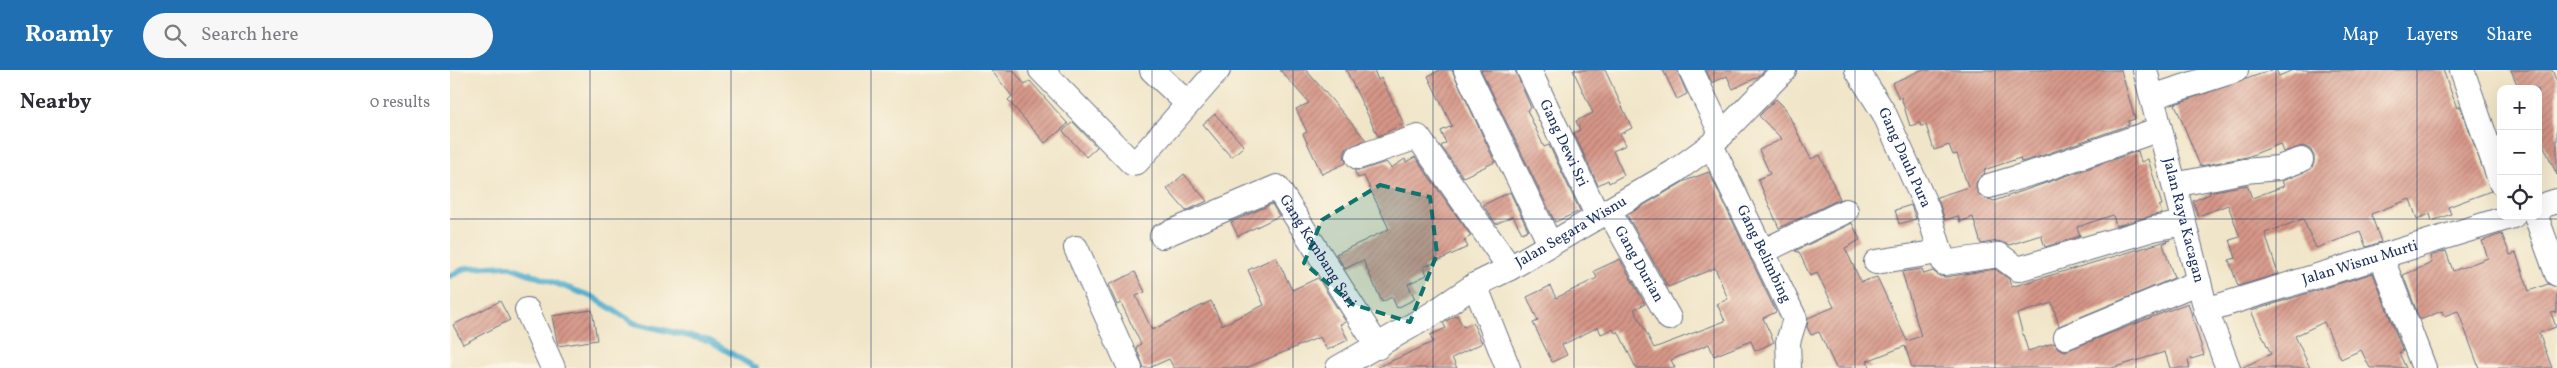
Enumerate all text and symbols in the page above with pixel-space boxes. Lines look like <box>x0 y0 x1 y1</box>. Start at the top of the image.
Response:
search box <box>143 13 493 58</box>
text: Roamly <box>25 18 113 52</box>
icon: search <box>161 21 189 49</box>
text: Search here <box>201 22 298 48</box>
text: Map <box>2342 23 2378 48</box>
text: Layers <box>2406 23 2458 48</box>
text: Share <box>2486 23 2532 48</box>
map controls <box>2497 85 2542 220</box>
button: + <box>2497 85 2542 130</box>
text: Nearby <box>20 88 91 117</box>
text: 0 results <box>370 92 430 114</box>
street label: Gang Dewi Sri <box>1534 96 1593 190</box>
street label: Gang Dauh Pura <box>1872 104 1936 211</box>
button: − <box>2497 130 2542 175</box>
street label: Jalan Raya Kacagan <box>2157 155 2209 285</box>
button: locate <box>2497 175 2542 220</box>
street label: Gang Kembang Sari <box>1274 191 1361 312</box>
street label: Jalan Segara Wisnu <box>1511 191 1631 273</box>
street label: Gang Belimbing <box>1731 202 1796 307</box>
street label: Gang Durian <box>1609 222 1669 306</box>
street label: Jalan Wisnu Murti <box>2299 235 2420 290</box>

